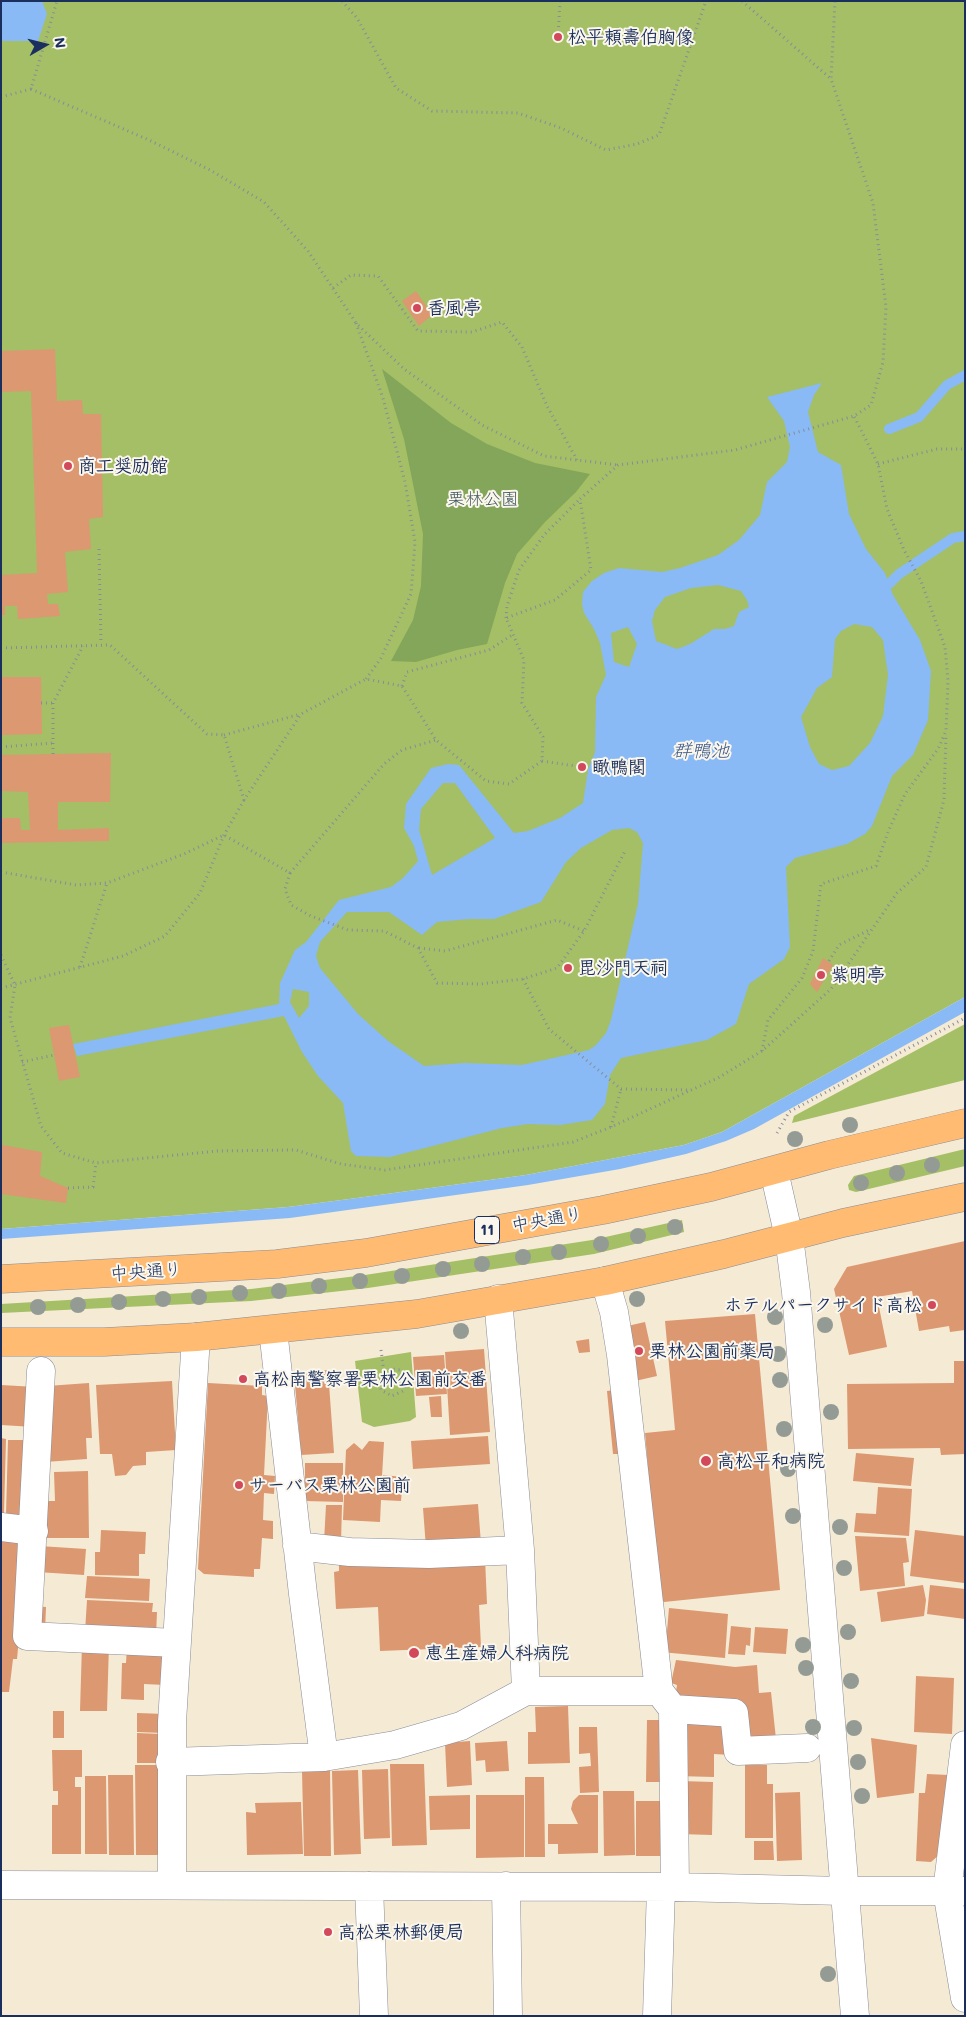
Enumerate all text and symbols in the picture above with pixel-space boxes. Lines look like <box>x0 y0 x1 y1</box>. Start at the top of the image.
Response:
north arrow <box>20 20 70 70</box>
place label: 松平頼壽伯胸像 <box>568 26 694 48</box>
marker: 松平頼壽伯胸像 <box>552 31 564 43</box>
text: N <box>50 36 70 49</box>
place label: 香風亭 <box>427 297 481 319</box>
marker: 香風亭 <box>411 302 423 314</box>
place label: 商工奨励館 <box>78 455 168 477</box>
marker: 商工奨励館 <box>62 460 74 472</box>
park label: 栗林公園 <box>447 488 519 510</box>
water label: 群鴨池 <box>673 740 729 762</box>
place label: 瞰鴨閣 <box>592 756 646 778</box>
marker: 瞰鴨閣 <box>576 761 588 773</box>
place label: 毘沙門天祠 <box>578 957 668 979</box>
marker: 毘沙門天祠 <box>562 962 574 974</box>
place label: 紫明亭 <box>831 964 885 986</box>
marker: 紫明亭 <box>815 969 827 981</box>
street label: 中央通り <box>510 1203 584 1237</box>
road number: 11 <box>474 1216 500 1244</box>
street label: 中央通り <box>109 1259 183 1285</box>
place label: ホテルパークサイド高松 <box>724 1294 922 1316</box>
marker: ホテルパークサイド高松 <box>926 1299 938 1311</box>
place label: 栗林公園前薬局 <box>649 1340 775 1362</box>
marker: 栗林公園前薬局 <box>633 1345 645 1357</box>
place label: 高松南警察署栗林公園前交番 <box>253 1368 487 1390</box>
marker: 高松南警察署栗林公園前交番 <box>237 1373 249 1385</box>
place label: 高松平和病院 <box>717 1450 825 1472</box>
marker: 高松平和病院 <box>699 1454 713 1468</box>
place label: サーバス栗林公園前 <box>249 1474 411 1496</box>
marker: サーバス栗林公園前 <box>233 1479 245 1491</box>
place label: 恵生産婦人科病院 <box>425 1642 569 1664</box>
marker: 恵生産婦人科病院 <box>407 1646 421 1660</box>
place label: 高松栗林郵便局 <box>338 1921 464 1943</box>
marker: 高松栗林郵便局 <box>322 1926 334 1938</box>

